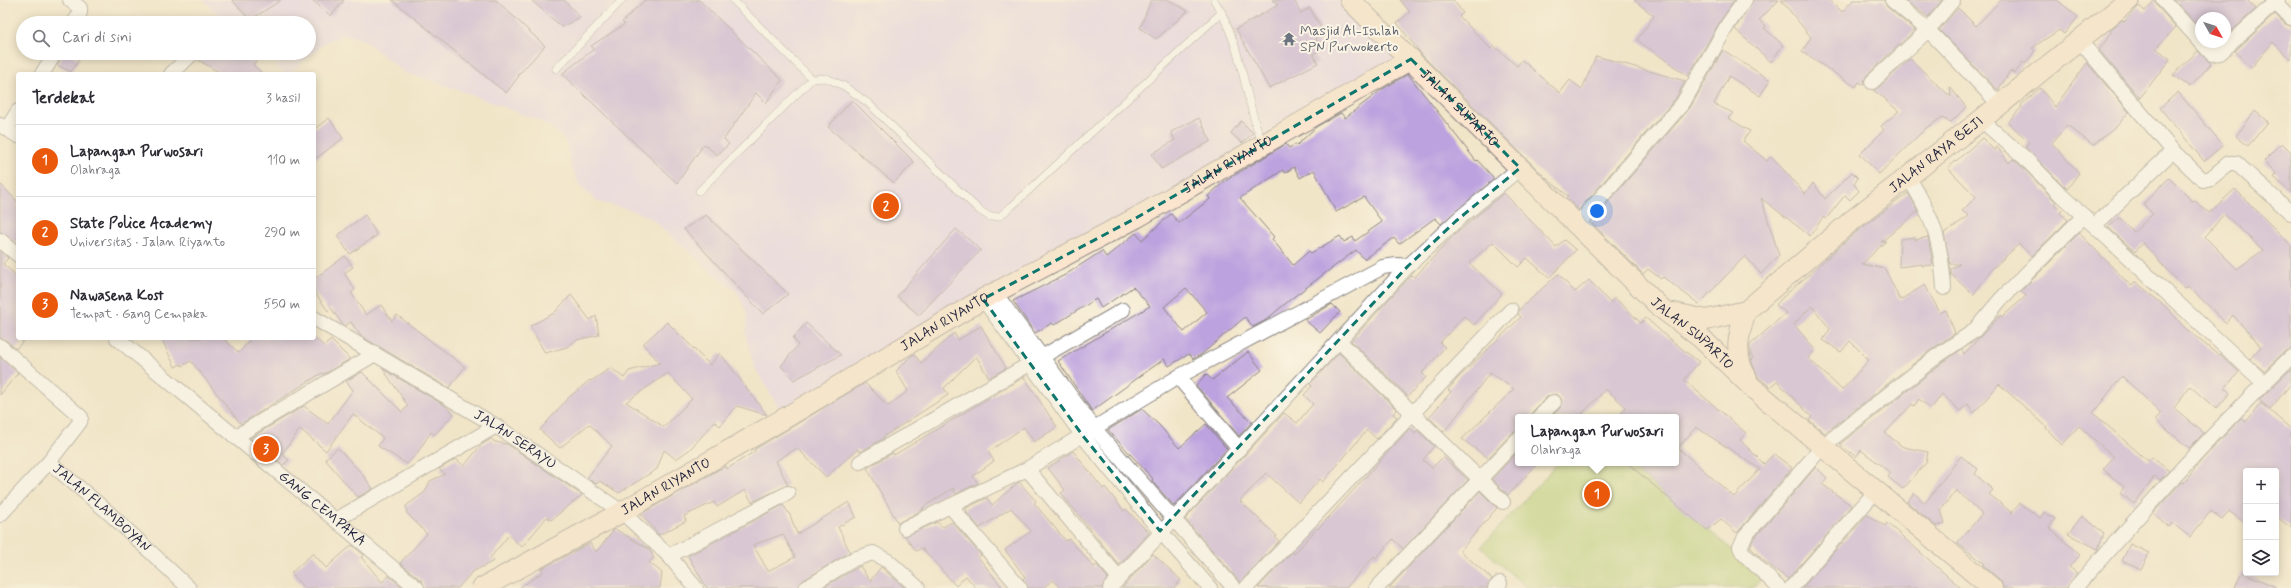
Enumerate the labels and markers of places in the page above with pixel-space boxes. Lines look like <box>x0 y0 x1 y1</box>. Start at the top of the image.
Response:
place label: Masjid Al-Ishlah SPN Purwokerto <box>1300 22 1399 56</box>
temple icon: Masjid Al-Ishlah SPN Purwokerto <box>1281 31 1297 47</box>
pin: 2 <box>873 191 899 221</box>
pin: 3 <box>253 434 279 464</box>
pin: 1 <box>1584 479 1610 509</box>

